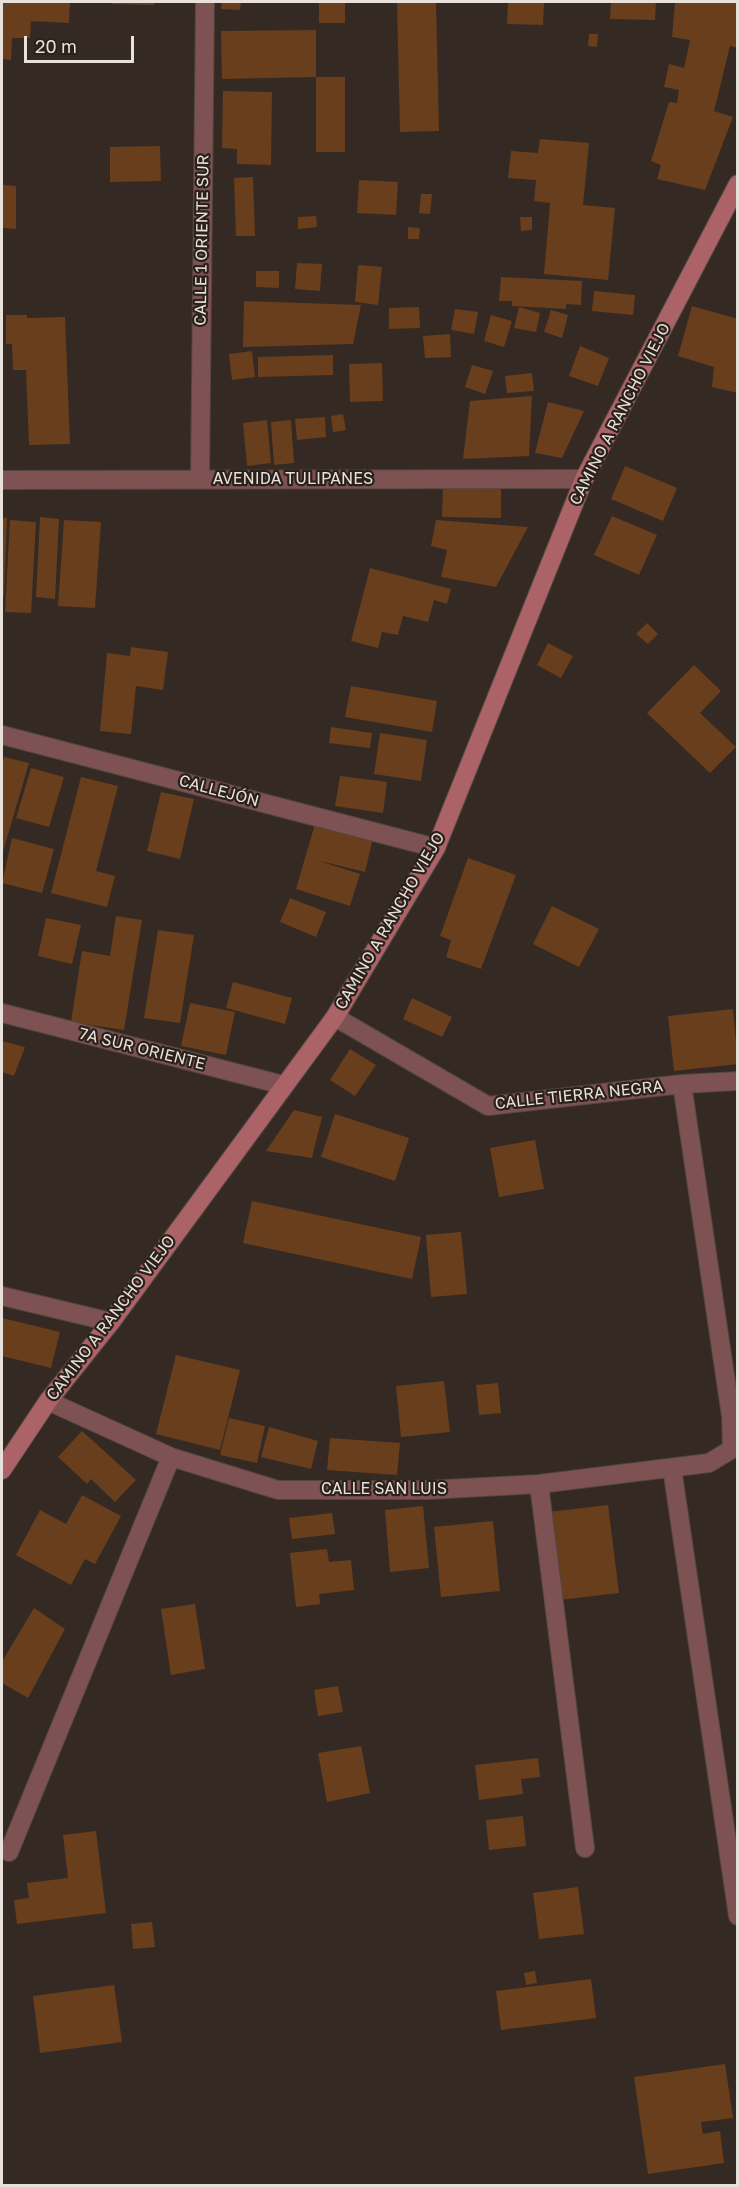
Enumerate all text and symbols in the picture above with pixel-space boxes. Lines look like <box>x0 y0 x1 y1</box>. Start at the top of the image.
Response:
scale bar <box>27 24 136 62</box>
text: 20 m <box>35 35 77 57</box>
street label: CALLE 1 ORIENTE SUR <box>191 154 213 326</box>
street label: CAMINO A RANCHO VIEJO <box>566 320 674 508</box>
street label: AVENIDA TULIPANES <box>213 469 373 489</box>
street label: CALLEJÓN <box>177 771 261 811</box>
street label: CAMINO A RANCHO VIEJO <box>331 829 449 1013</box>
street label: 7A SUR ORIENTE <box>77 1024 207 1074</box>
street label: CALLE TIERRA NEGRA <box>494 1077 664 1113</box>
street label: CAMINO A RANCHO VIEJO <box>43 1232 179 1404</box>
street label: CALLE SAN LUIS <box>321 1479 447 1499</box>

